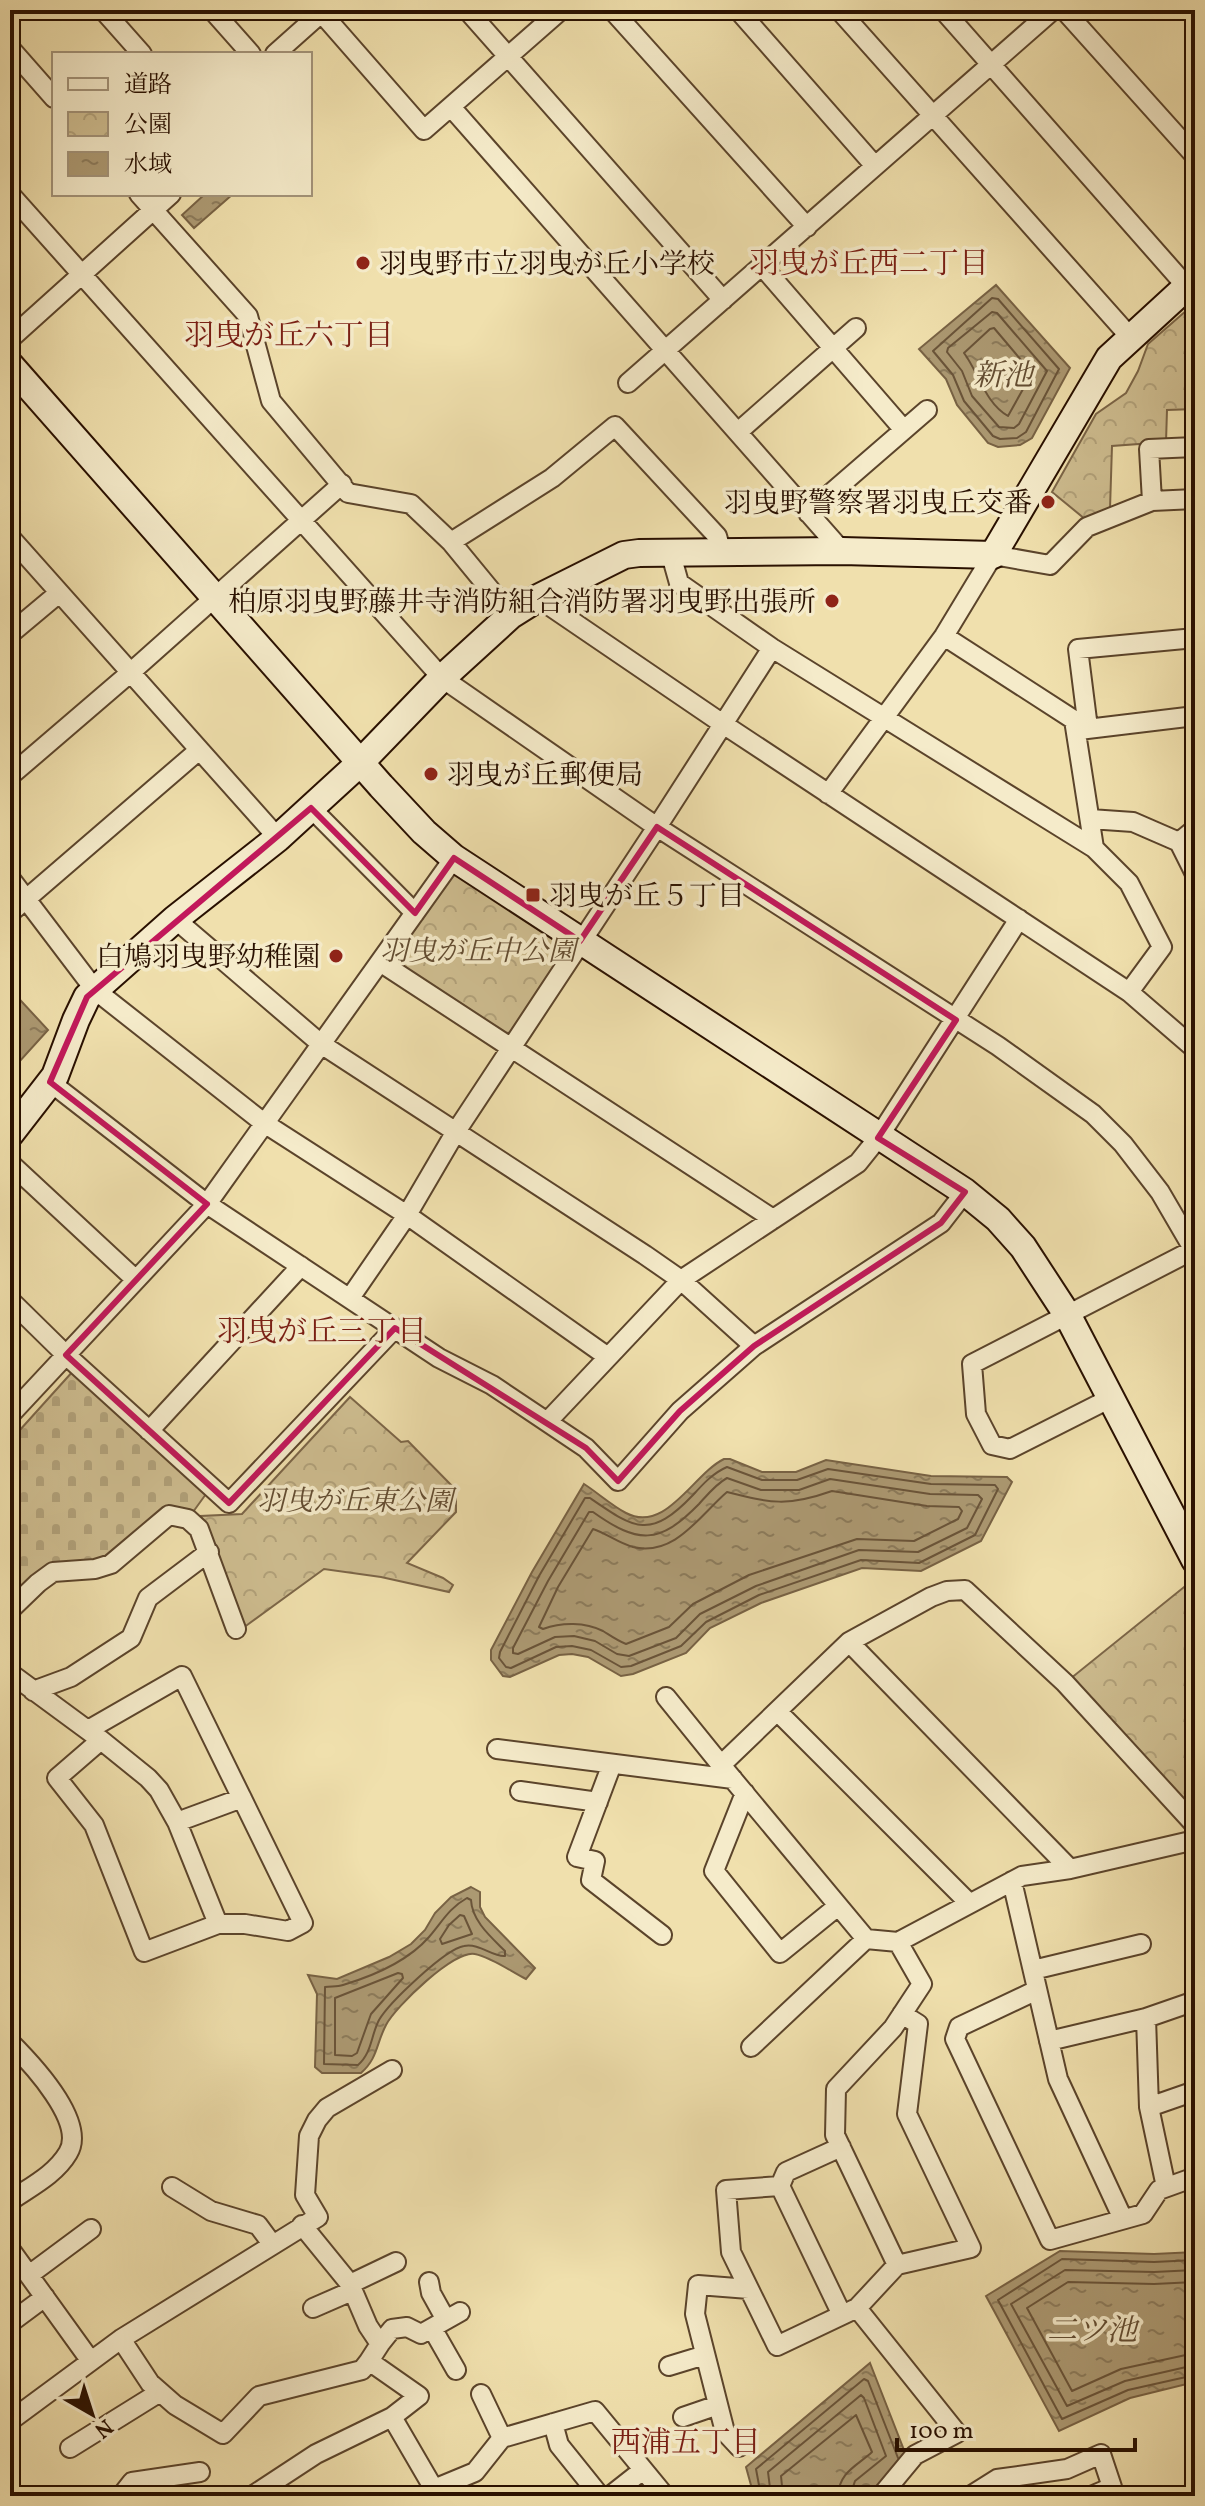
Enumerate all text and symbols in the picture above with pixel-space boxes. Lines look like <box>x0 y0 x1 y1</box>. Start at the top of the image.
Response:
legend <box>52 52 312 196</box>
text: 道路 <box>124 69 172 103</box>
text: 公園 <box>124 109 172 143</box>
text: 水域 <box>124 149 172 183</box>
district label: 羽曳が丘西二丁目 <box>749 244 989 286</box>
place label: 羽曳野市立羽曳が丘小学校 <box>379 246 715 285</box>
marker: 羽曳野市立羽曳が丘小学校 <box>354 254 372 272</box>
district label: 羽曳が丘六丁目 <box>184 316 394 358</box>
water label: 新池 <box>973 356 1036 398</box>
place label: 羽曳野警察署羽曳丘交番 <box>724 485 1032 524</box>
marker: 羽曳野警察署羽曳丘交番 <box>1039 493 1057 511</box>
place label: 柏原羽曳野藤井寺消防組合消防署羽曳野出張所 <box>228 584 816 623</box>
marker: 柏原羽曳野藤井寺消防組合消防署羽曳野出張所 <box>823 592 841 610</box>
place label: 羽曳が丘郵便局 <box>447 757 643 796</box>
marker: 羽曳が丘郵便局 <box>422 765 440 783</box>
place label: 羽曳が丘５丁目 <box>549 878 745 917</box>
marker: 羽曳が丘５丁目 <box>524 886 542 904</box>
park label: 羽曳が丘中公園 <box>380 933 580 972</box>
place label: 白鳩羽曳野幼稚園 <box>96 939 320 978</box>
marker: 白鳩羽曳野幼稚園 <box>327 947 345 965</box>
district label: 羽曳が丘三丁目 <box>217 1312 427 1354</box>
park label: 羽曳が丘東公園 <box>257 1483 457 1522</box>
water label: 二ツ池 <box>1047 2311 1140 2353</box>
north arrow <box>52 2374 132 2454</box>
scale bar <box>897 2402 1135 2452</box>
text: N <box>87 2411 119 2445</box>
text: 100 m <box>909 2415 974 2449</box>
district label: 西浦五丁目 <box>611 2423 761 2465</box>

